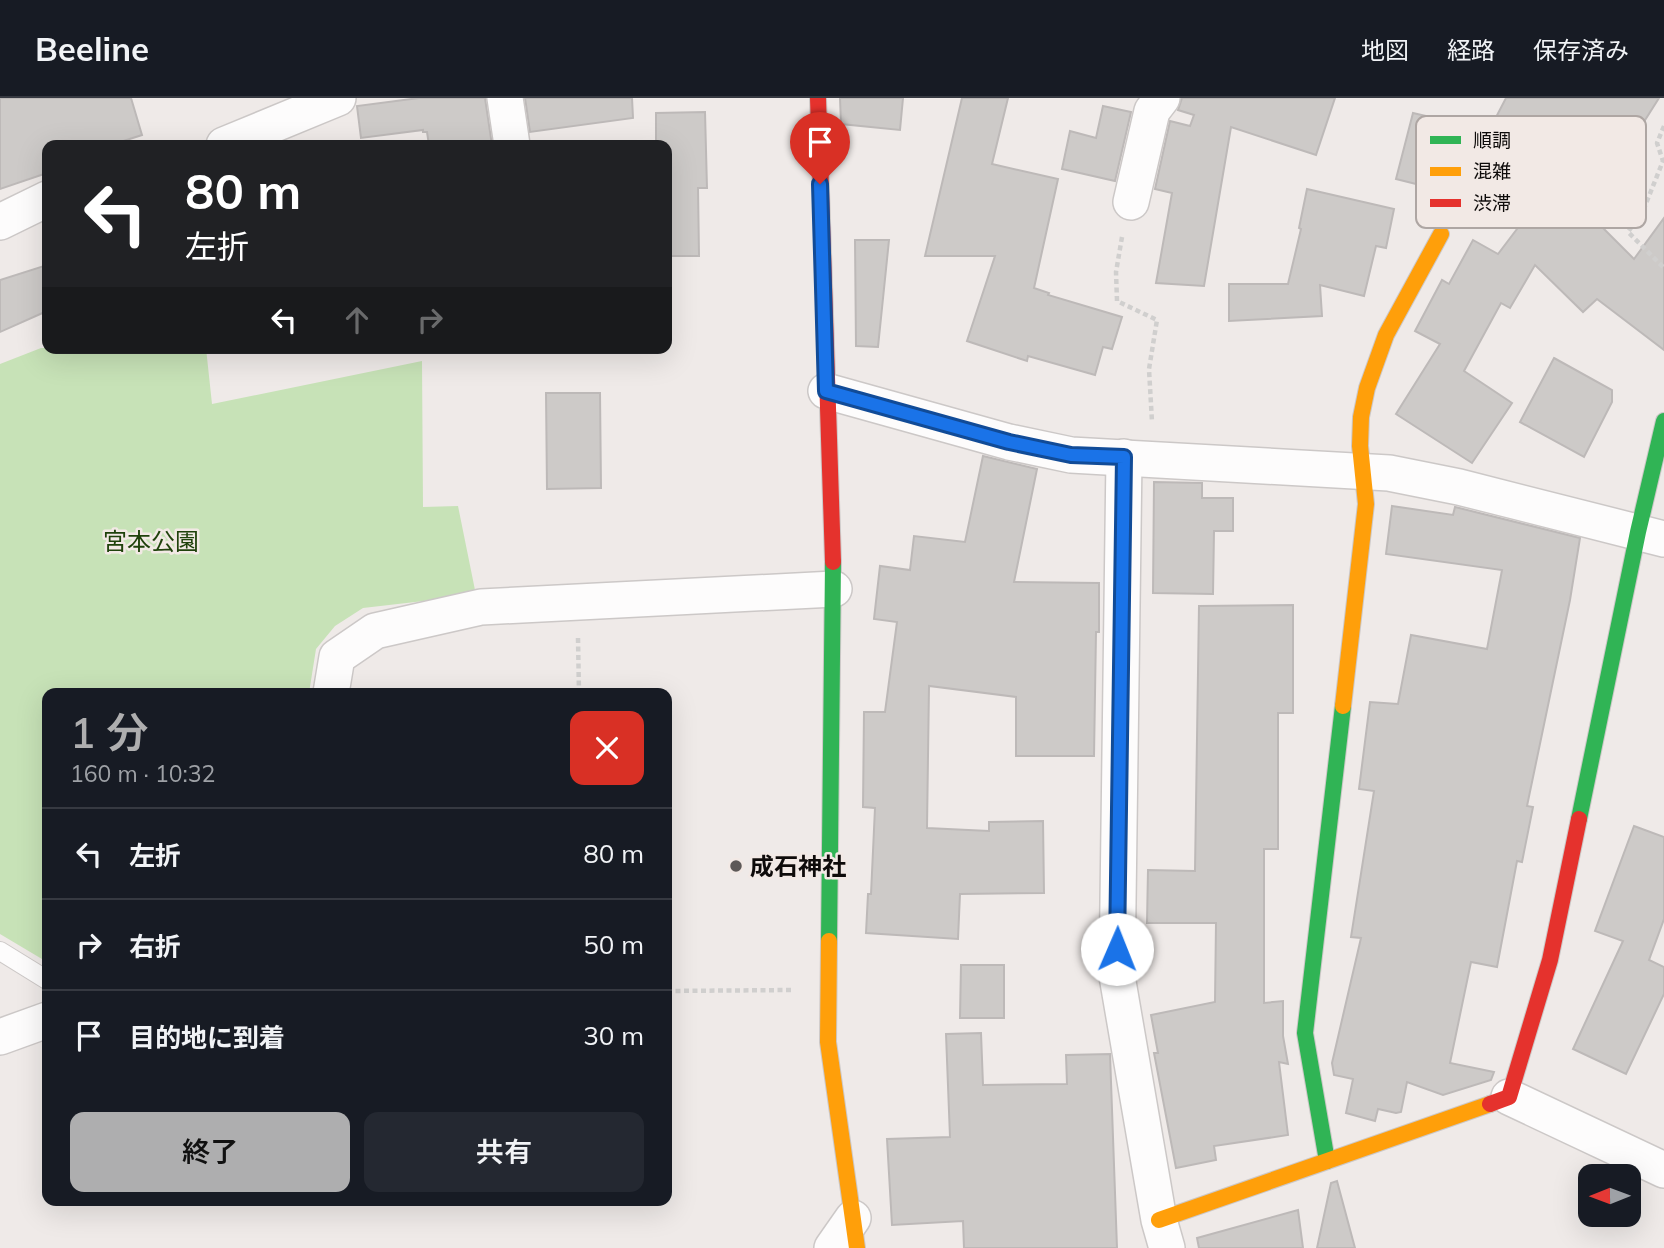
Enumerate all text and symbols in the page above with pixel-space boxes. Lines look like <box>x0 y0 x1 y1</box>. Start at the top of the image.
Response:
text: Beeline <box>35 28 149 69</box>
text: 地図 <box>1361 35 1409 65</box>
text: 経路 <box>1447 35 1495 65</box>
text: 保存済み <box>1533 35 1629 65</box>
pin <box>790 112 850 184</box>
legend <box>1416 116 1646 228</box>
icon: arrive <box>801 123 839 161</box>
text: 順調 <box>1473 128 1511 152</box>
text: 混雑 <box>1473 159 1511 183</box>
text: 80 m <box>185 160 301 221</box>
icon: left <box>70 168 161 259</box>
text: 渋滞 <box>1473 191 1511 215</box>
text: 左折 <box>185 226 249 266</box>
icon: left <box>265 301 303 339</box>
icon: ahead <box>338 301 376 339</box>
icon: right <box>411 301 449 339</box>
park label: 宮本公園 <box>103 526 199 556</box>
text: 1 分 <box>70 706 148 759</box>
button: close <box>570 711 644 785</box>
text: 160 m · 10:32 <box>70 759 215 788</box>
icon: left <box>70 835 108 873</box>
text: 80 m <box>583 837 644 870</box>
text: 左折 <box>129 839 181 872</box>
place label: 成石神社 <box>750 851 846 881</box>
marker: 成石神社 <box>728 858 744 874</box>
position arrow <box>1080 912 1154 986</box>
icon: right <box>70 926 108 964</box>
text: 50 m <box>583 928 644 961</box>
text: 右折 <box>129 930 181 963</box>
icon: arrive <box>70 1017 108 1055</box>
text: 30 m <box>583 1019 644 1052</box>
text: 目的地に到着 <box>129 1021 285 1054</box>
button: 終了 <box>70 1112 350 1192</box>
button: 共有 <box>364 1112 644 1192</box>
north arrow <box>1578 1164 1642 1227</box>
map controls <box>1578 1164 1641 1227</box>

